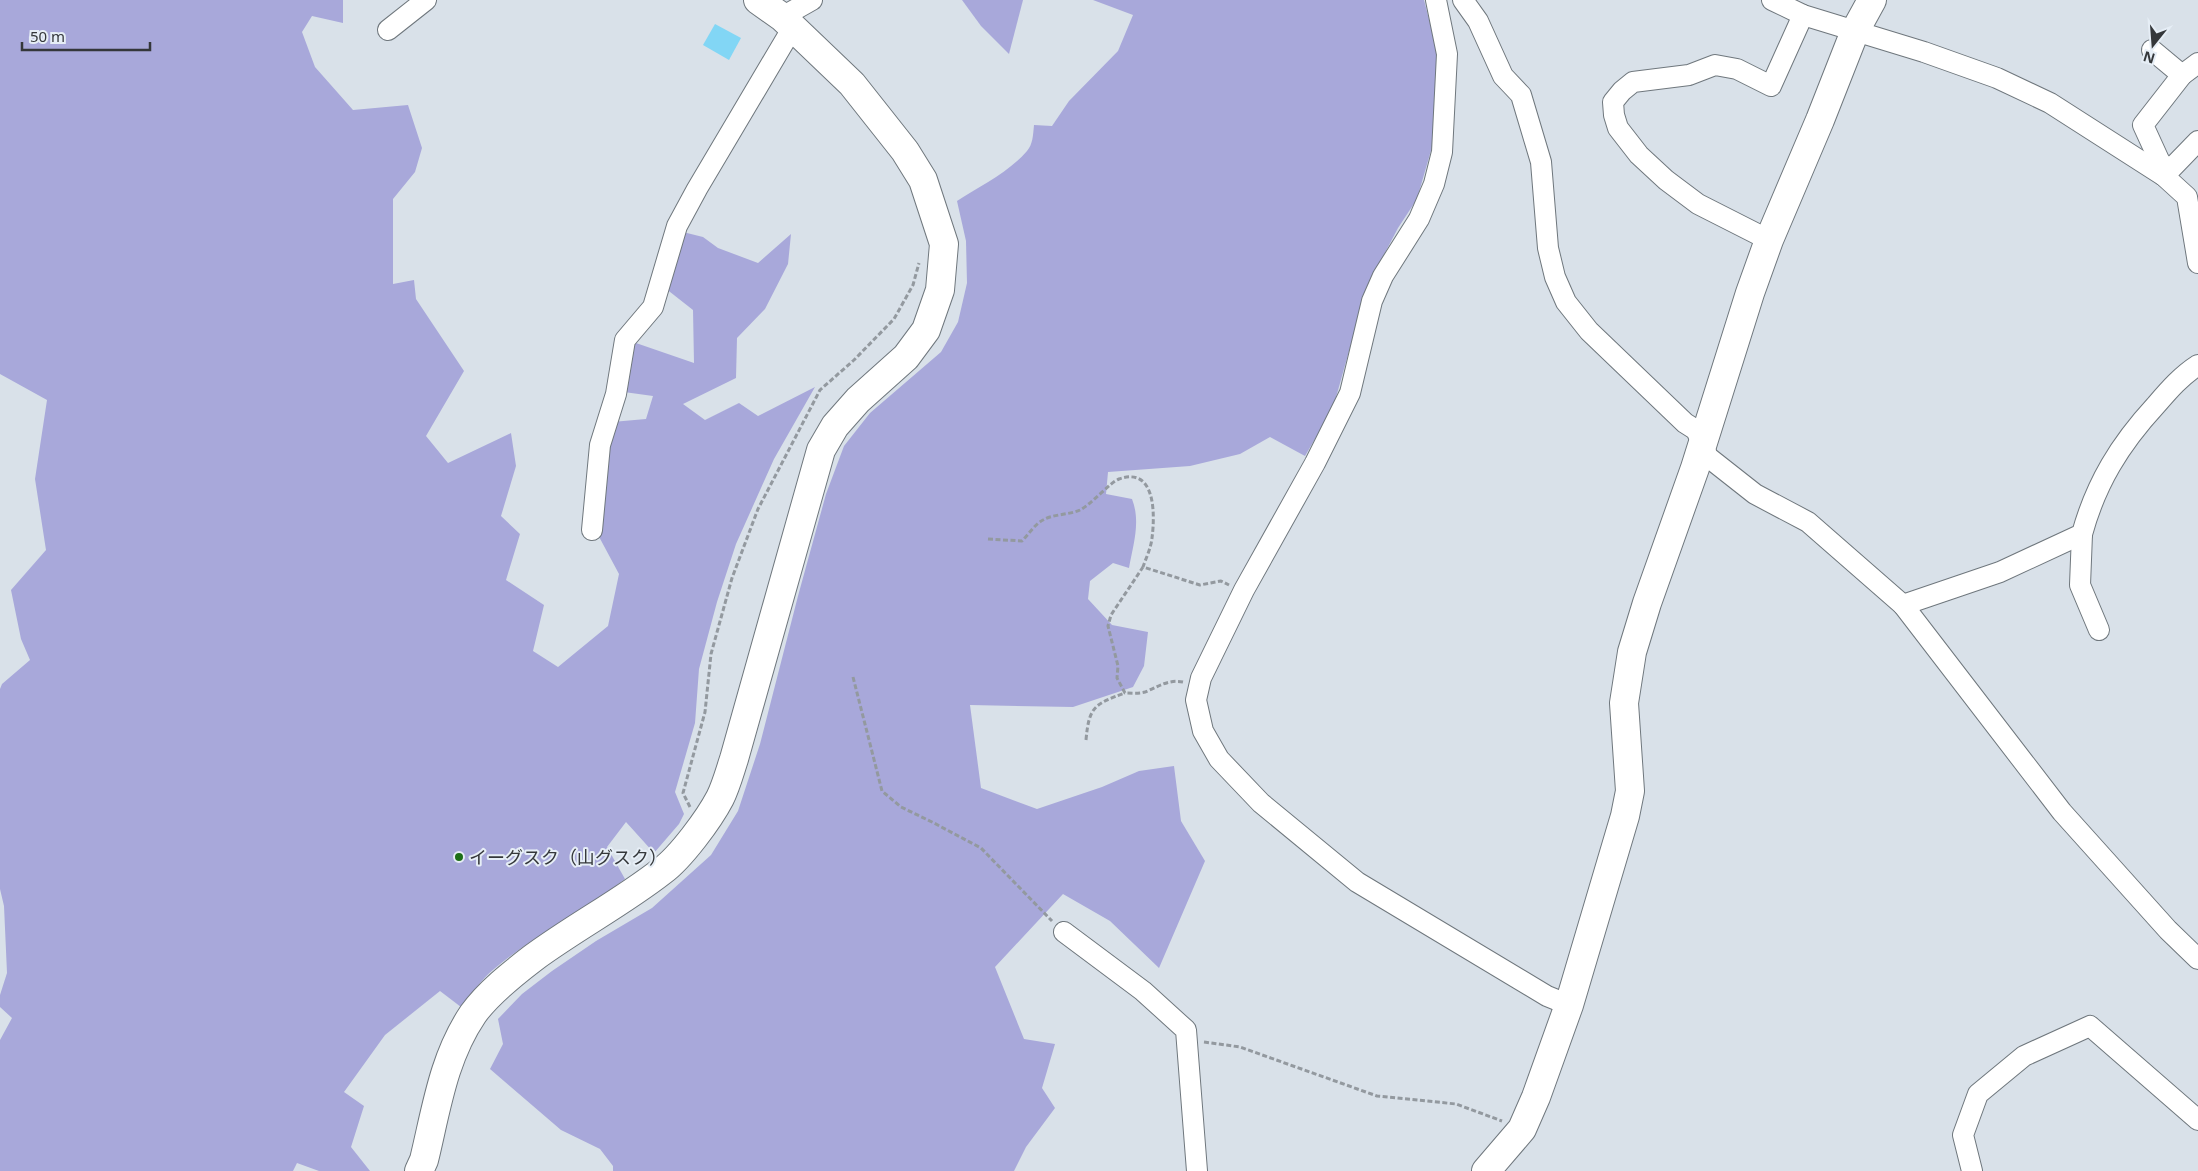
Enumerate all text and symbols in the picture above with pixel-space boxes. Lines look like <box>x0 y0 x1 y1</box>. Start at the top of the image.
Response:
scale bar <box>22 20 150 52</box>
north arrow <box>2128 20 2178 70</box>
text: 50 m <box>30 26 65 46</box>
text: N <box>2141 47 2157 69</box>
place label: イーグスク（山グスク） <box>469 845 667 869</box>
marker: イーグスク（山グスク） <box>453 851 465 863</box>

